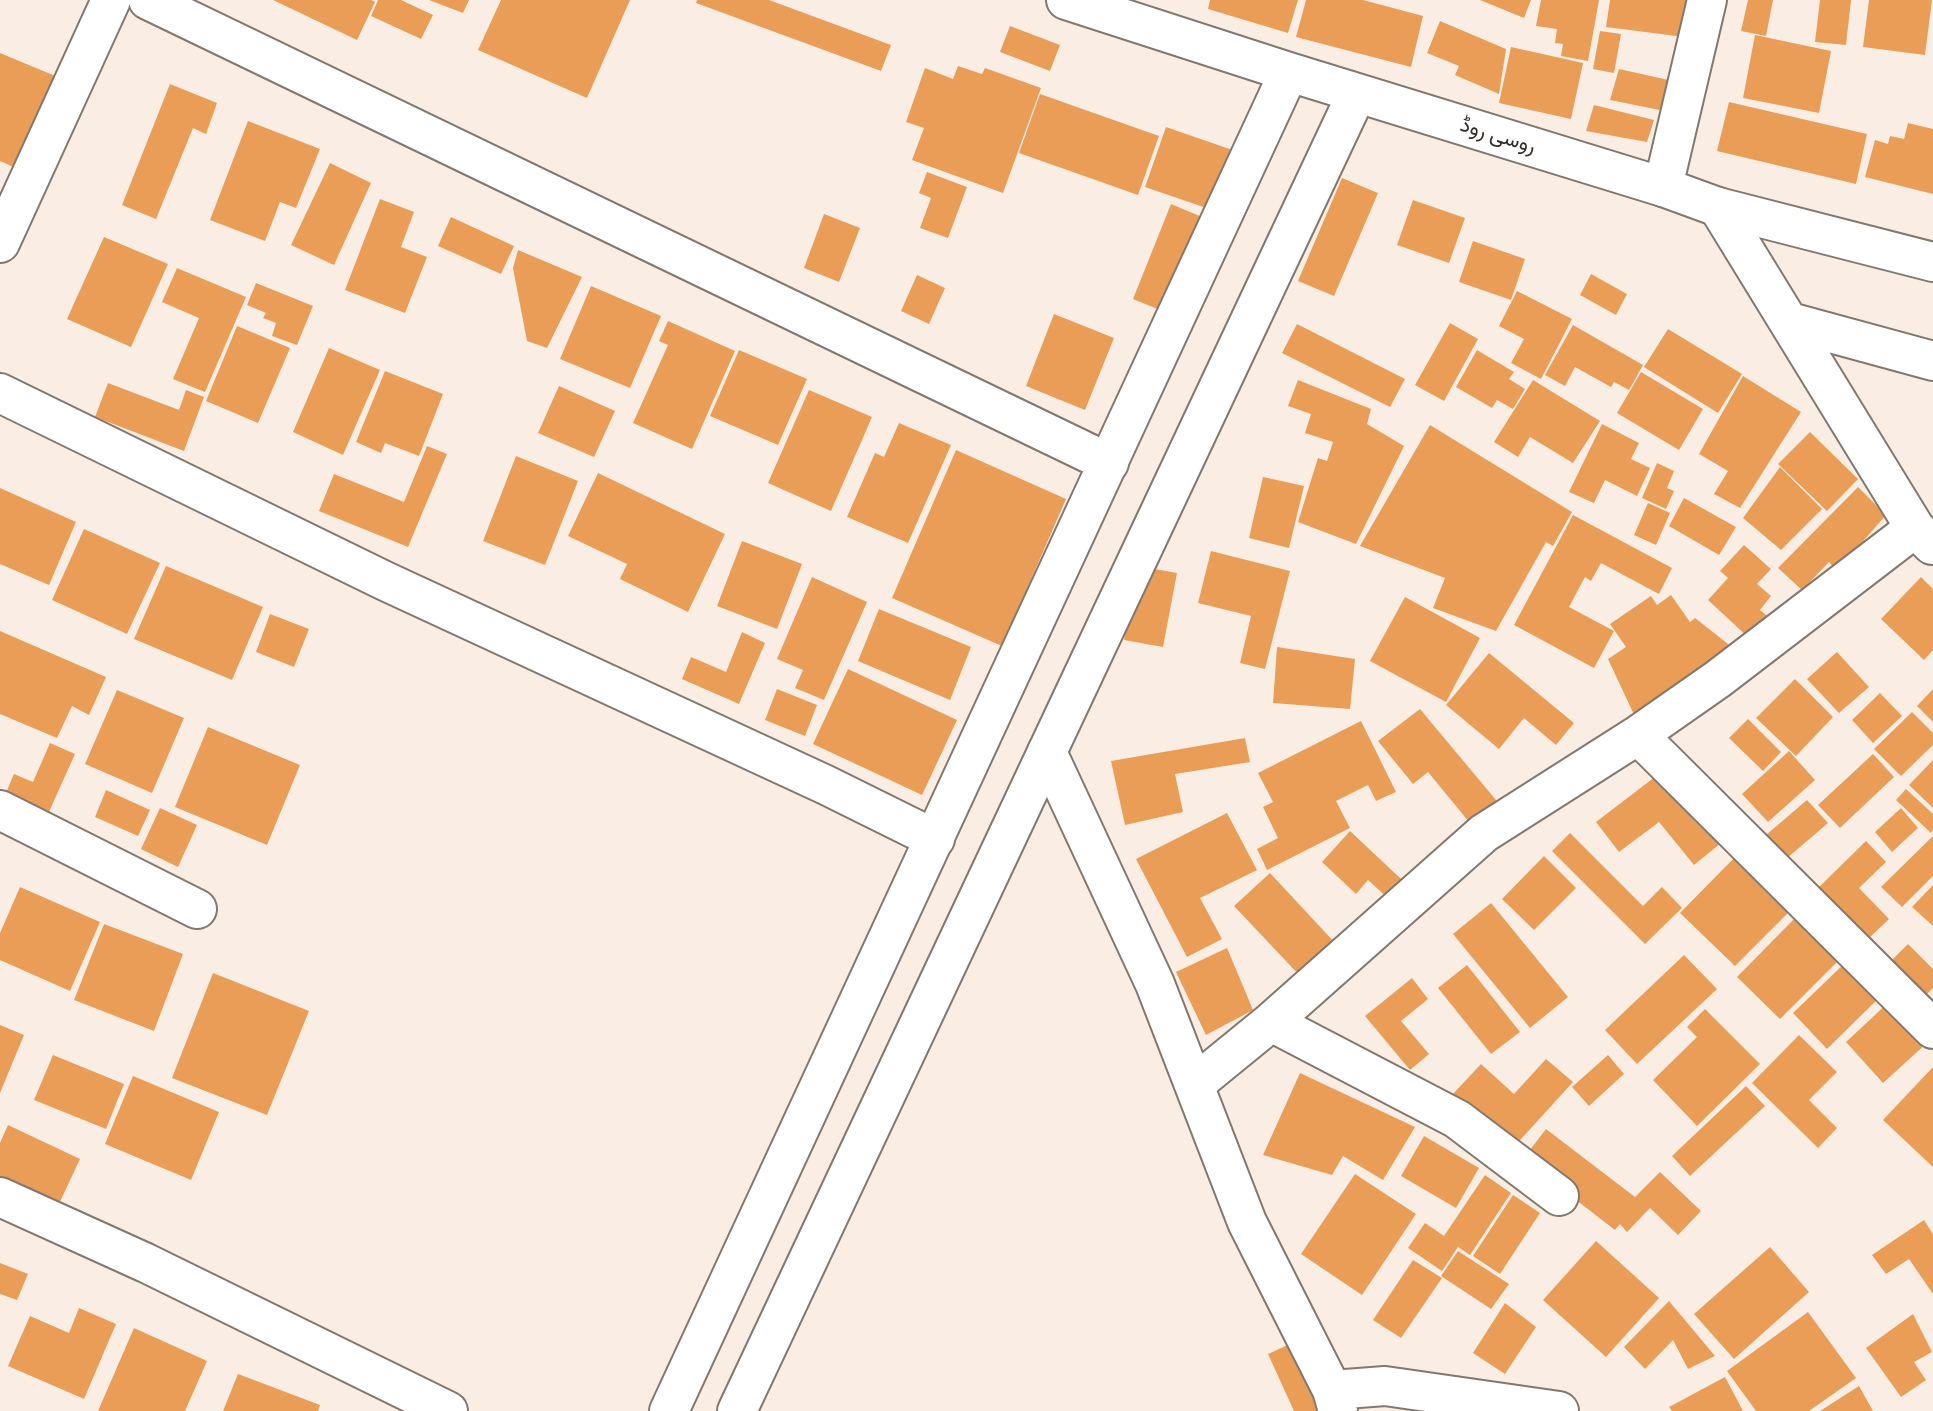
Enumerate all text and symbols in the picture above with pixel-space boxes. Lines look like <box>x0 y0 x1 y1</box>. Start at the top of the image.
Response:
street label: روسی روڈ <box>1457 113 1539 159</box>

